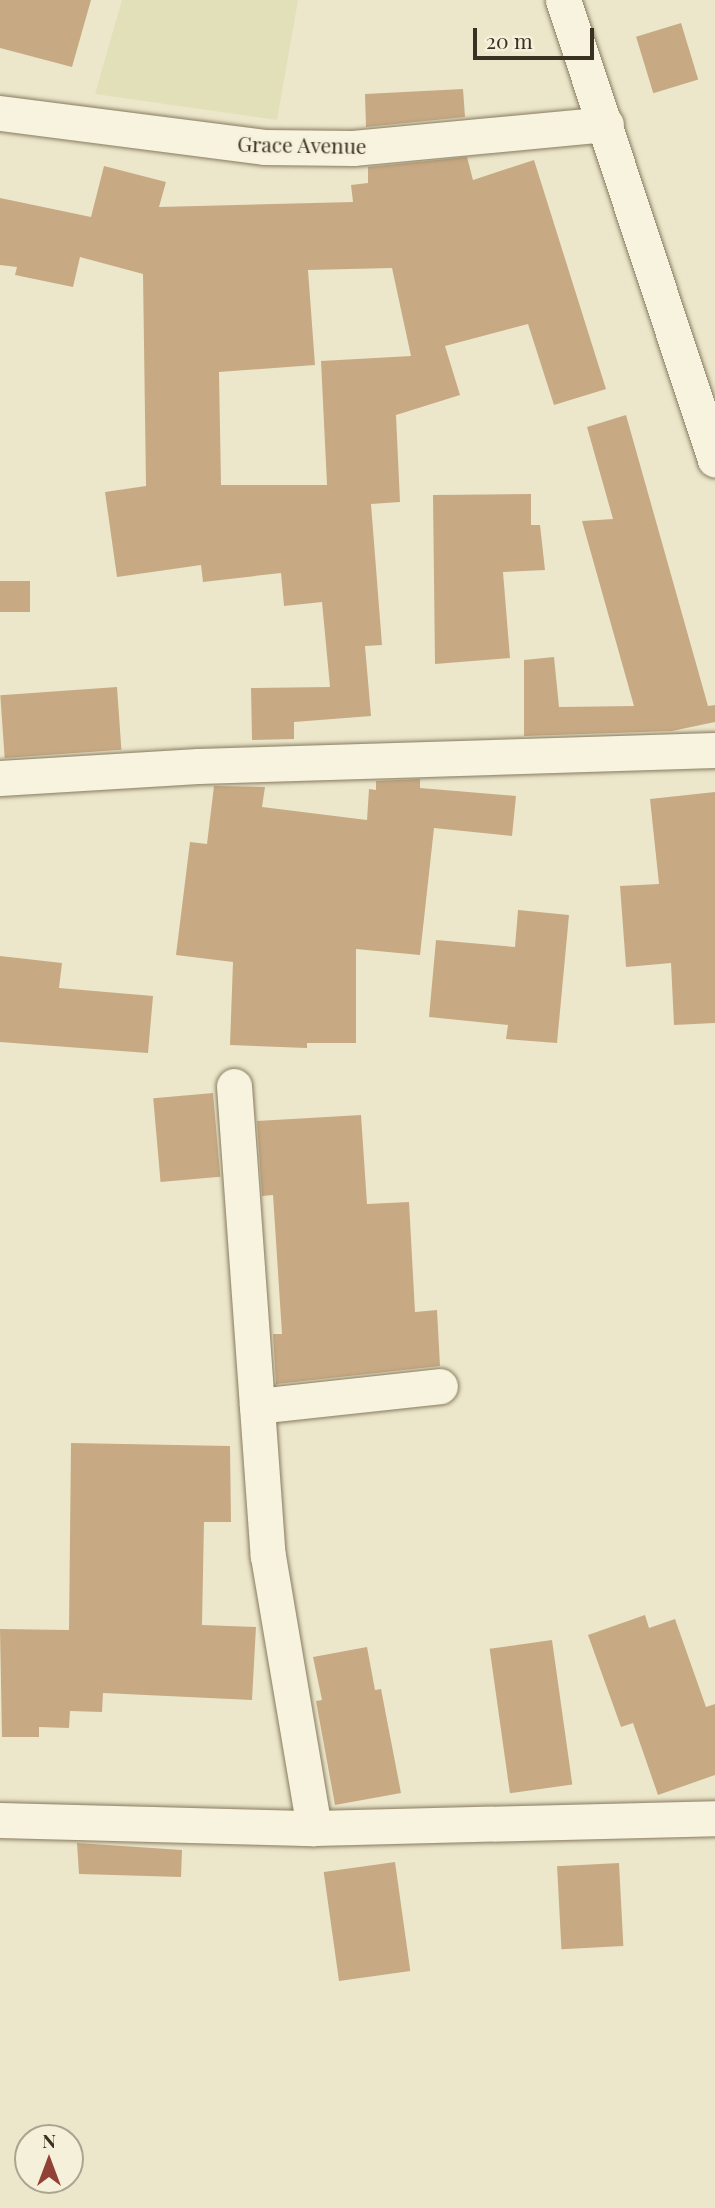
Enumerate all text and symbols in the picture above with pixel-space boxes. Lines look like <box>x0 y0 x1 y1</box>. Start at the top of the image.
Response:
scale bar <box>477 14 598 58</box>
text: 20 m <box>486 26 533 54</box>
street label: Grace Avenue <box>237 130 367 158</box>
north arrow <box>14 2124 84 2194</box>
text: N <box>42 2127 56 2153</box>

